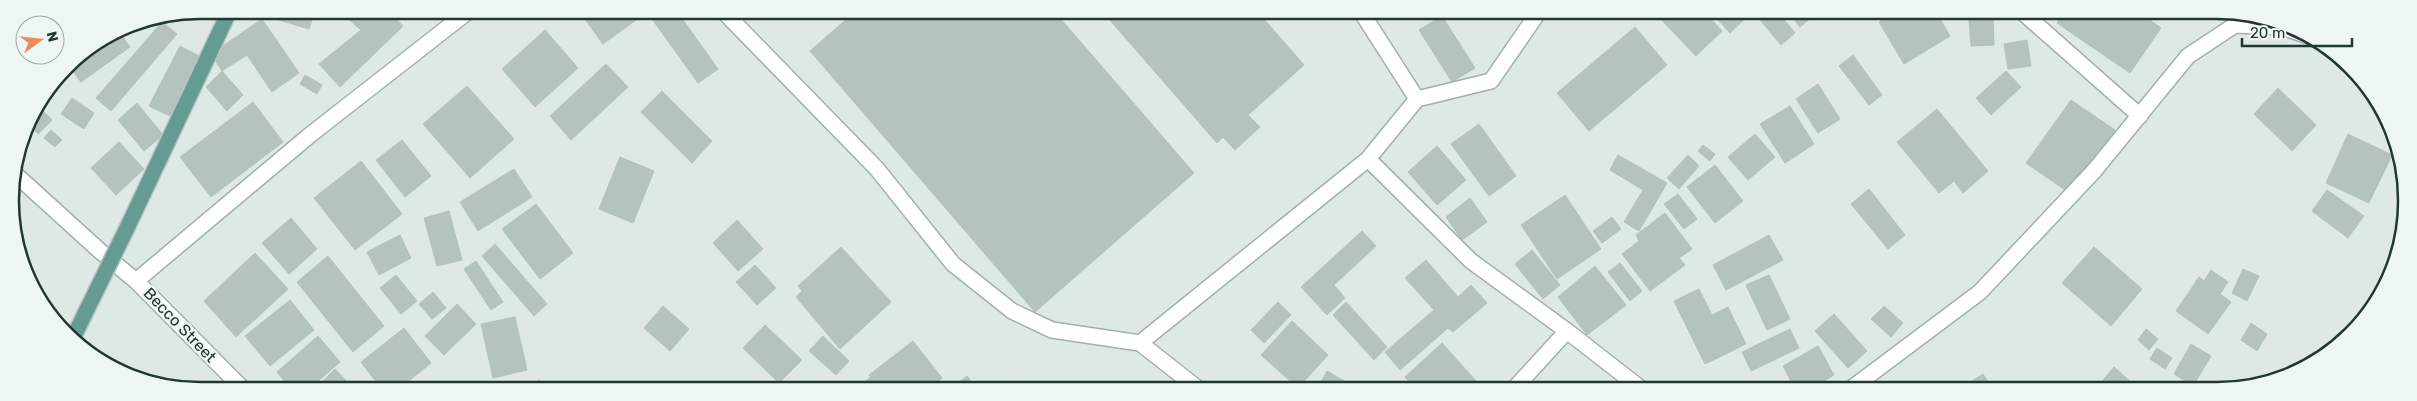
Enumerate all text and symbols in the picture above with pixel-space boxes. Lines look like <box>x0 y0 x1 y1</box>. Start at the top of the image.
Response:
north arrow <box>15 15 65 65</box>
scale bar <box>2242 15 2352 47</box>
text: 20 m <box>2250 24 2285 42</box>
text: N <box>43 30 62 44</box>
street label: Becco Street <box>140 284 220 366</box>

